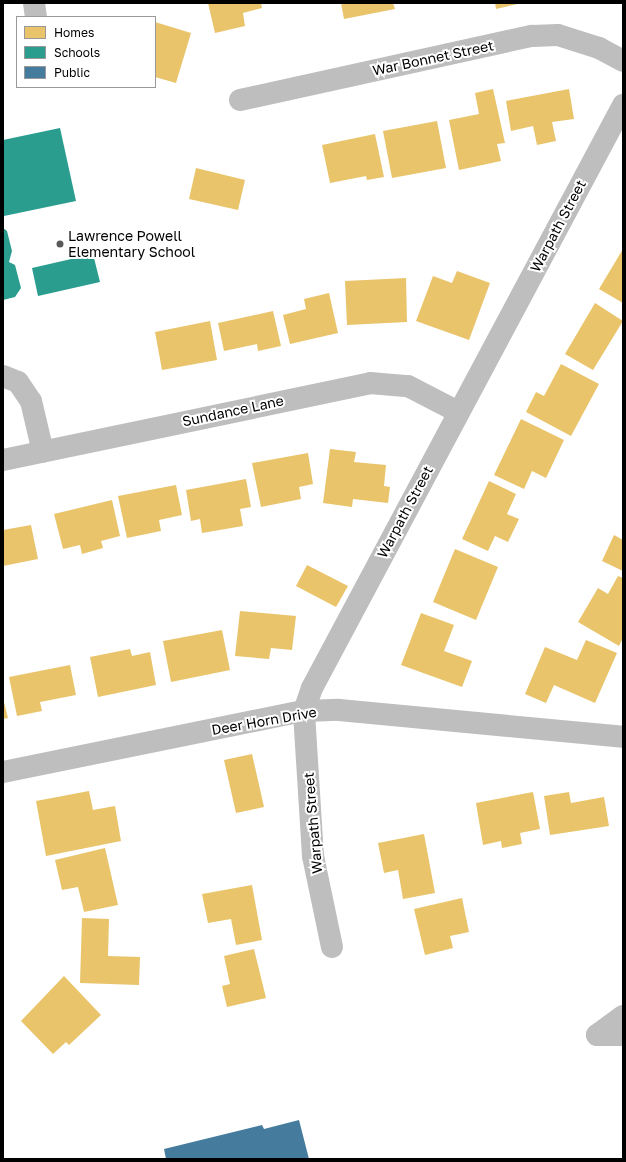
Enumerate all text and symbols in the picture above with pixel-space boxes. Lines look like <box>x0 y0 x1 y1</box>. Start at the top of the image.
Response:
legend <box>16 16 156 88</box>
text: Homes <box>54 25 94 40</box>
street label: War Bonnet Street <box>371 37 495 79</box>
text: Schools <box>54 45 100 60</box>
text: Public <box>54 65 90 80</box>
street label: Warpath Street <box>527 177 589 275</box>
place label: Lawrence Powell Elementary School <box>68 228 195 260</box>
marker: Lawrence Powell Elementary School <box>55 239 65 249</box>
street label: Sundance Lane <box>181 392 285 430</box>
street label: Warpath Street <box>374 463 436 561</box>
street label: Deer Horn Drive <box>210 703 318 739</box>
street label: Warpath Street <box>300 772 326 874</box>

